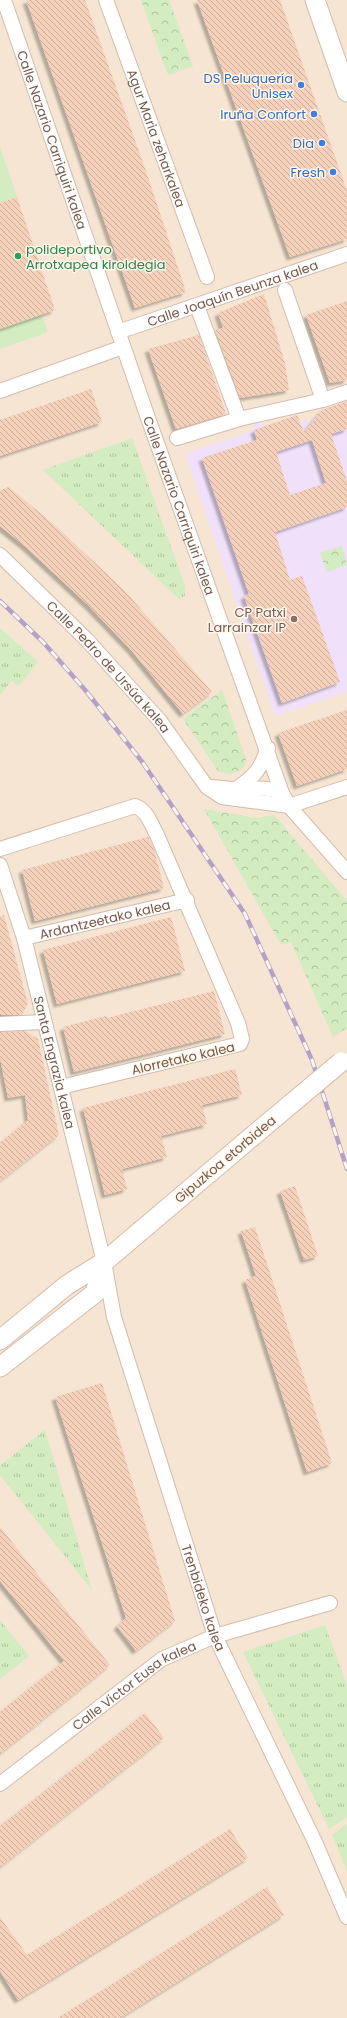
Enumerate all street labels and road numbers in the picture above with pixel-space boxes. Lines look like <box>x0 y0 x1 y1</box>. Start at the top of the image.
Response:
street label: Calle Nazario Carriquiri kalea <box>12 48 91 232</box>
street label: Agur Maria zeharkalea <box>122 66 190 210</box>
street label: Calle Joaquín Beunza kalea <box>145 256 321 331</box>
street label: Calle Nazario Carriquiri kalea <box>138 414 219 598</box>
street label: Calle Pedro de Ursúa kalea <box>42 596 175 737</box>
street label: Ardantzeetako kalea <box>38 895 172 944</box>
street label: Santa Engrazia kalea <box>29 994 80 1131</box>
street label: Alorretako kalea <box>130 1037 237 1080</box>
street label: Gipuzkoa etorbidea <box>170 1111 280 1208</box>
street label: Trenbideko kalea <box>177 1542 230 1654</box>
street label: Calle Victor Eusa kalea <box>68 1636 199 1735</box>

